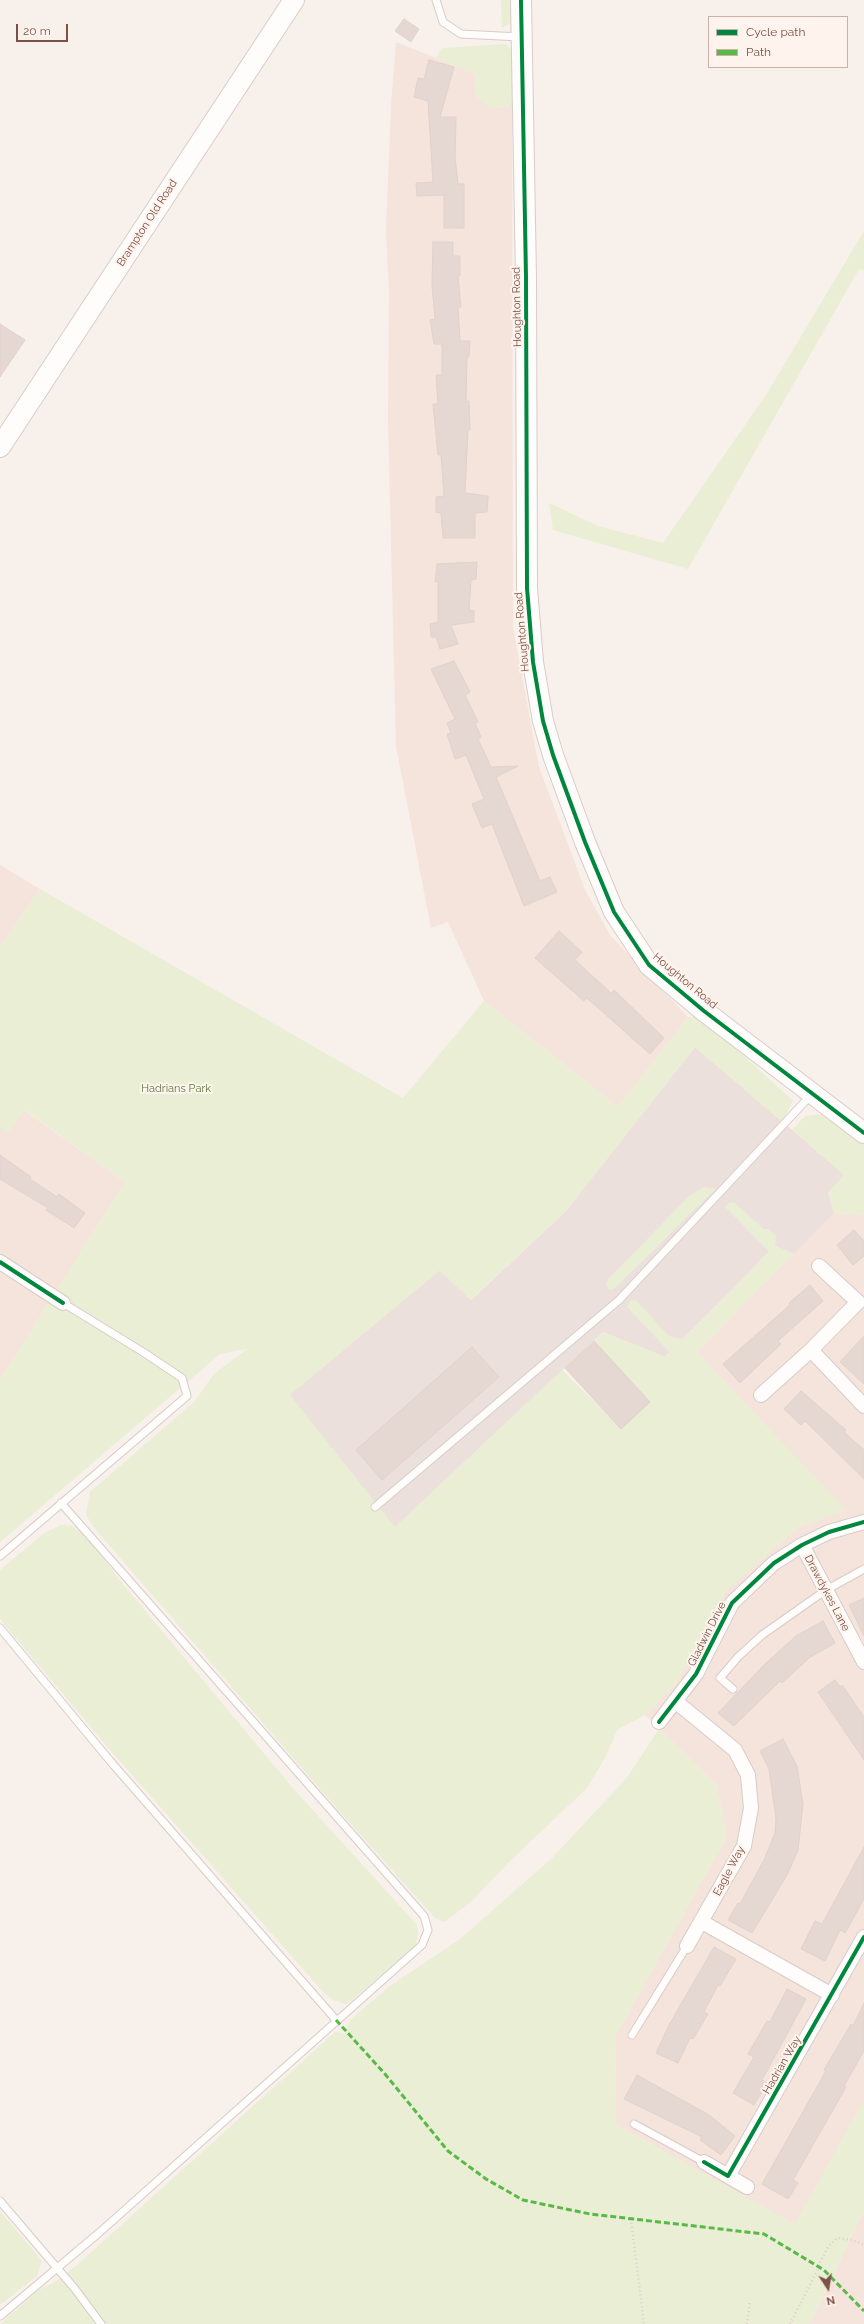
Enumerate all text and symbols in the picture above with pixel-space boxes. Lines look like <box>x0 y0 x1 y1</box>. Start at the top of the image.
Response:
scale bar <box>18 16 70 42</box>
legend <box>708 16 848 68</box>
text: 20 m <box>23 24 51 38</box>
text: Cycle path <box>746 25 805 39</box>
text: Path <box>746 45 771 59</box>
street label: Brampton Old Road <box>114 177 180 269</box>
street label: Houghton Road <box>510 267 524 347</box>
street label: Houghton Road <box>512 592 532 672</box>
street label: Houghton Road <box>650 950 720 1012</box>
park label: Hadrians Park <box>141 1082 211 1096</box>
street label: Drawdykes Lane <box>801 1553 853 1633</box>
street label: Gladwin Drive <box>685 1600 729 1668</box>
street label: Eagle Way <box>710 1844 748 1898</box>
street label: Hadrian Way <box>760 2034 804 2096</box>
north arrow <box>808 2268 848 2308</box>
text: N <box>825 2293 836 2307</box>

